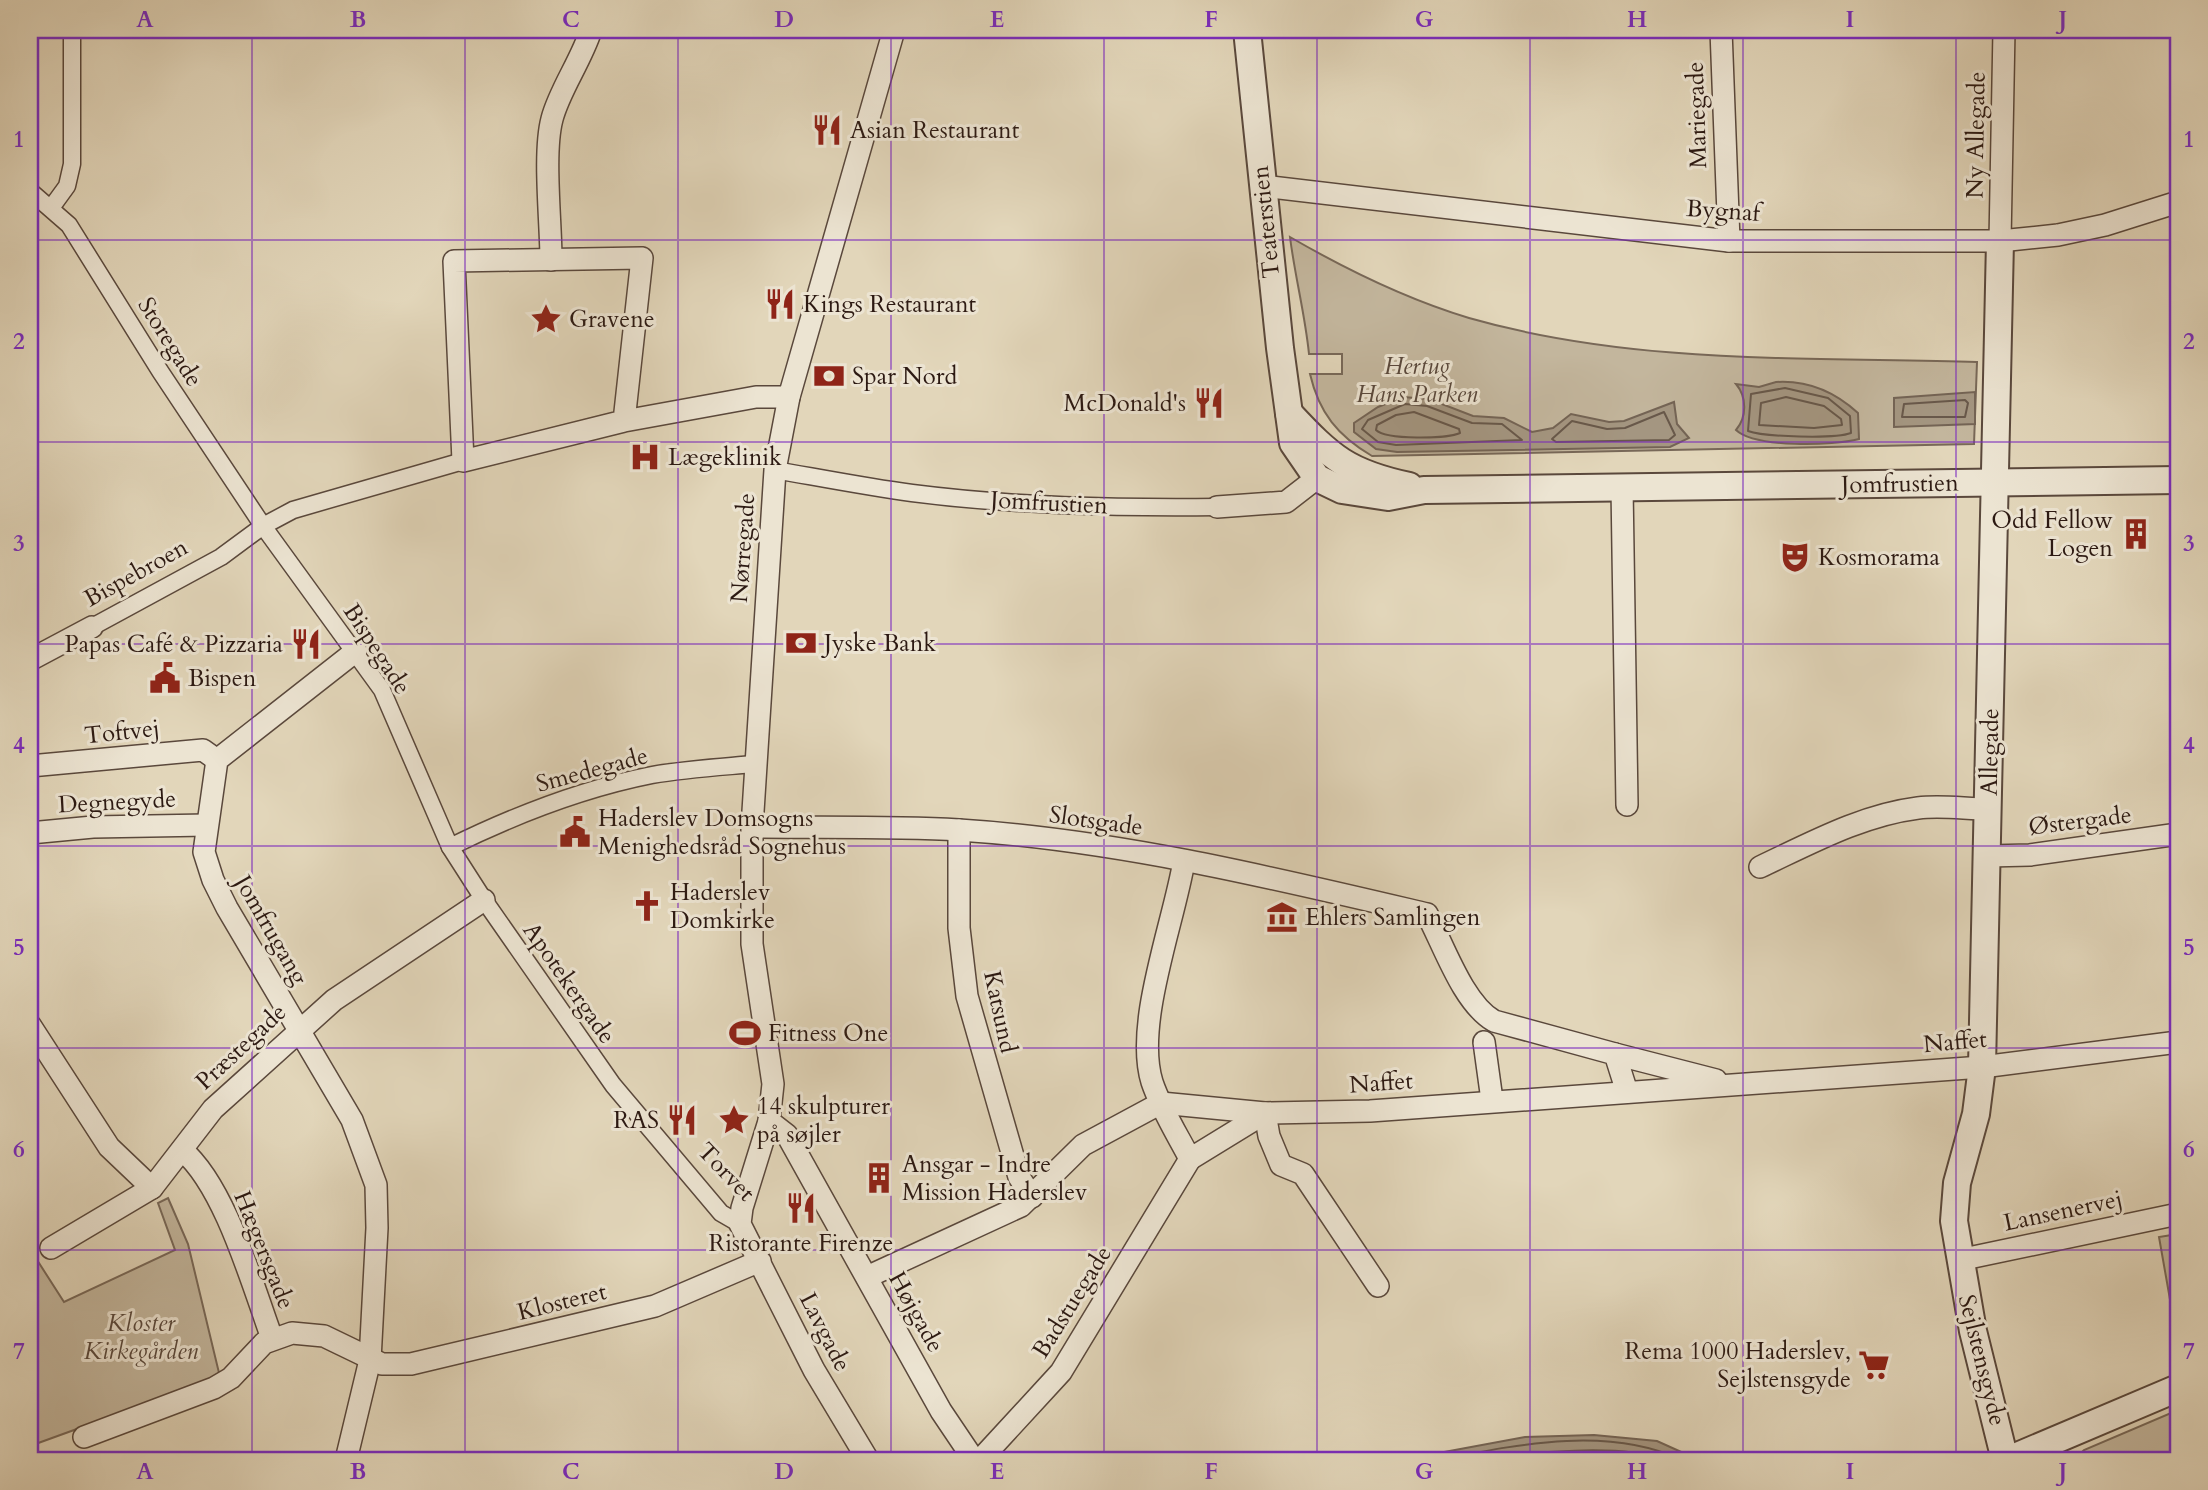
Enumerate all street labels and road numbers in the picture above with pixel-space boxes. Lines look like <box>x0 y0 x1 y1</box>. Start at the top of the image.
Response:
street label: Mariegade <box>1679 61 1715 169</box>
street label: Ny Allegade <box>1958 71 1994 199</box>
street label: Teaterstien <box>1244 164 1288 280</box>
street label: Bygnaf <box>1685 192 1765 230</box>
street label: Storegade <box>130 291 210 393</box>
street label: Jomfrustien <box>1838 466 1959 502</box>
street label: Jomfrustien <box>986 483 1109 523</box>
street label: Nørregade <box>723 492 763 604</box>
street label: Bispebroen <box>78 531 194 615</box>
street label: Bispegade <box>335 597 419 701</box>
street label: Allegade <box>1973 708 2007 796</box>
street label: Toftvej <box>83 712 161 752</box>
street label: Smedegade <box>532 739 652 801</box>
street label: Degnegyde <box>57 782 177 822</box>
street label: Slotsgade <box>1047 798 1145 844</box>
street label: Østergade <box>2027 798 2133 844</box>
street label: Jomfrugang <box>225 867 316 991</box>
street label: Apotekergade <box>515 916 623 1050</box>
street label: Katsund <box>975 968 1025 1056</box>
street label: Præstegade <box>188 996 294 1098</box>
street label: Naffet <box>1922 1023 1989 1061</box>
street label: Naffet <box>1348 1064 1414 1102</box>
street label: Torvet <box>690 1135 762 1209</box>
street label: Lansenervej <box>2001 1182 2125 1240</box>
street label: Hægersgade <box>225 1186 303 1314</box>
street label: Badstuegade <box>1024 1240 1120 1364</box>
street label: Højgade <box>880 1266 952 1358</box>
street label: Klosteret <box>514 1275 610 1329</box>
street label: Lavgade <box>791 1287 859 1377</box>
street label: Sejlstensgyde <box>1950 1291 2014 1429</box>

